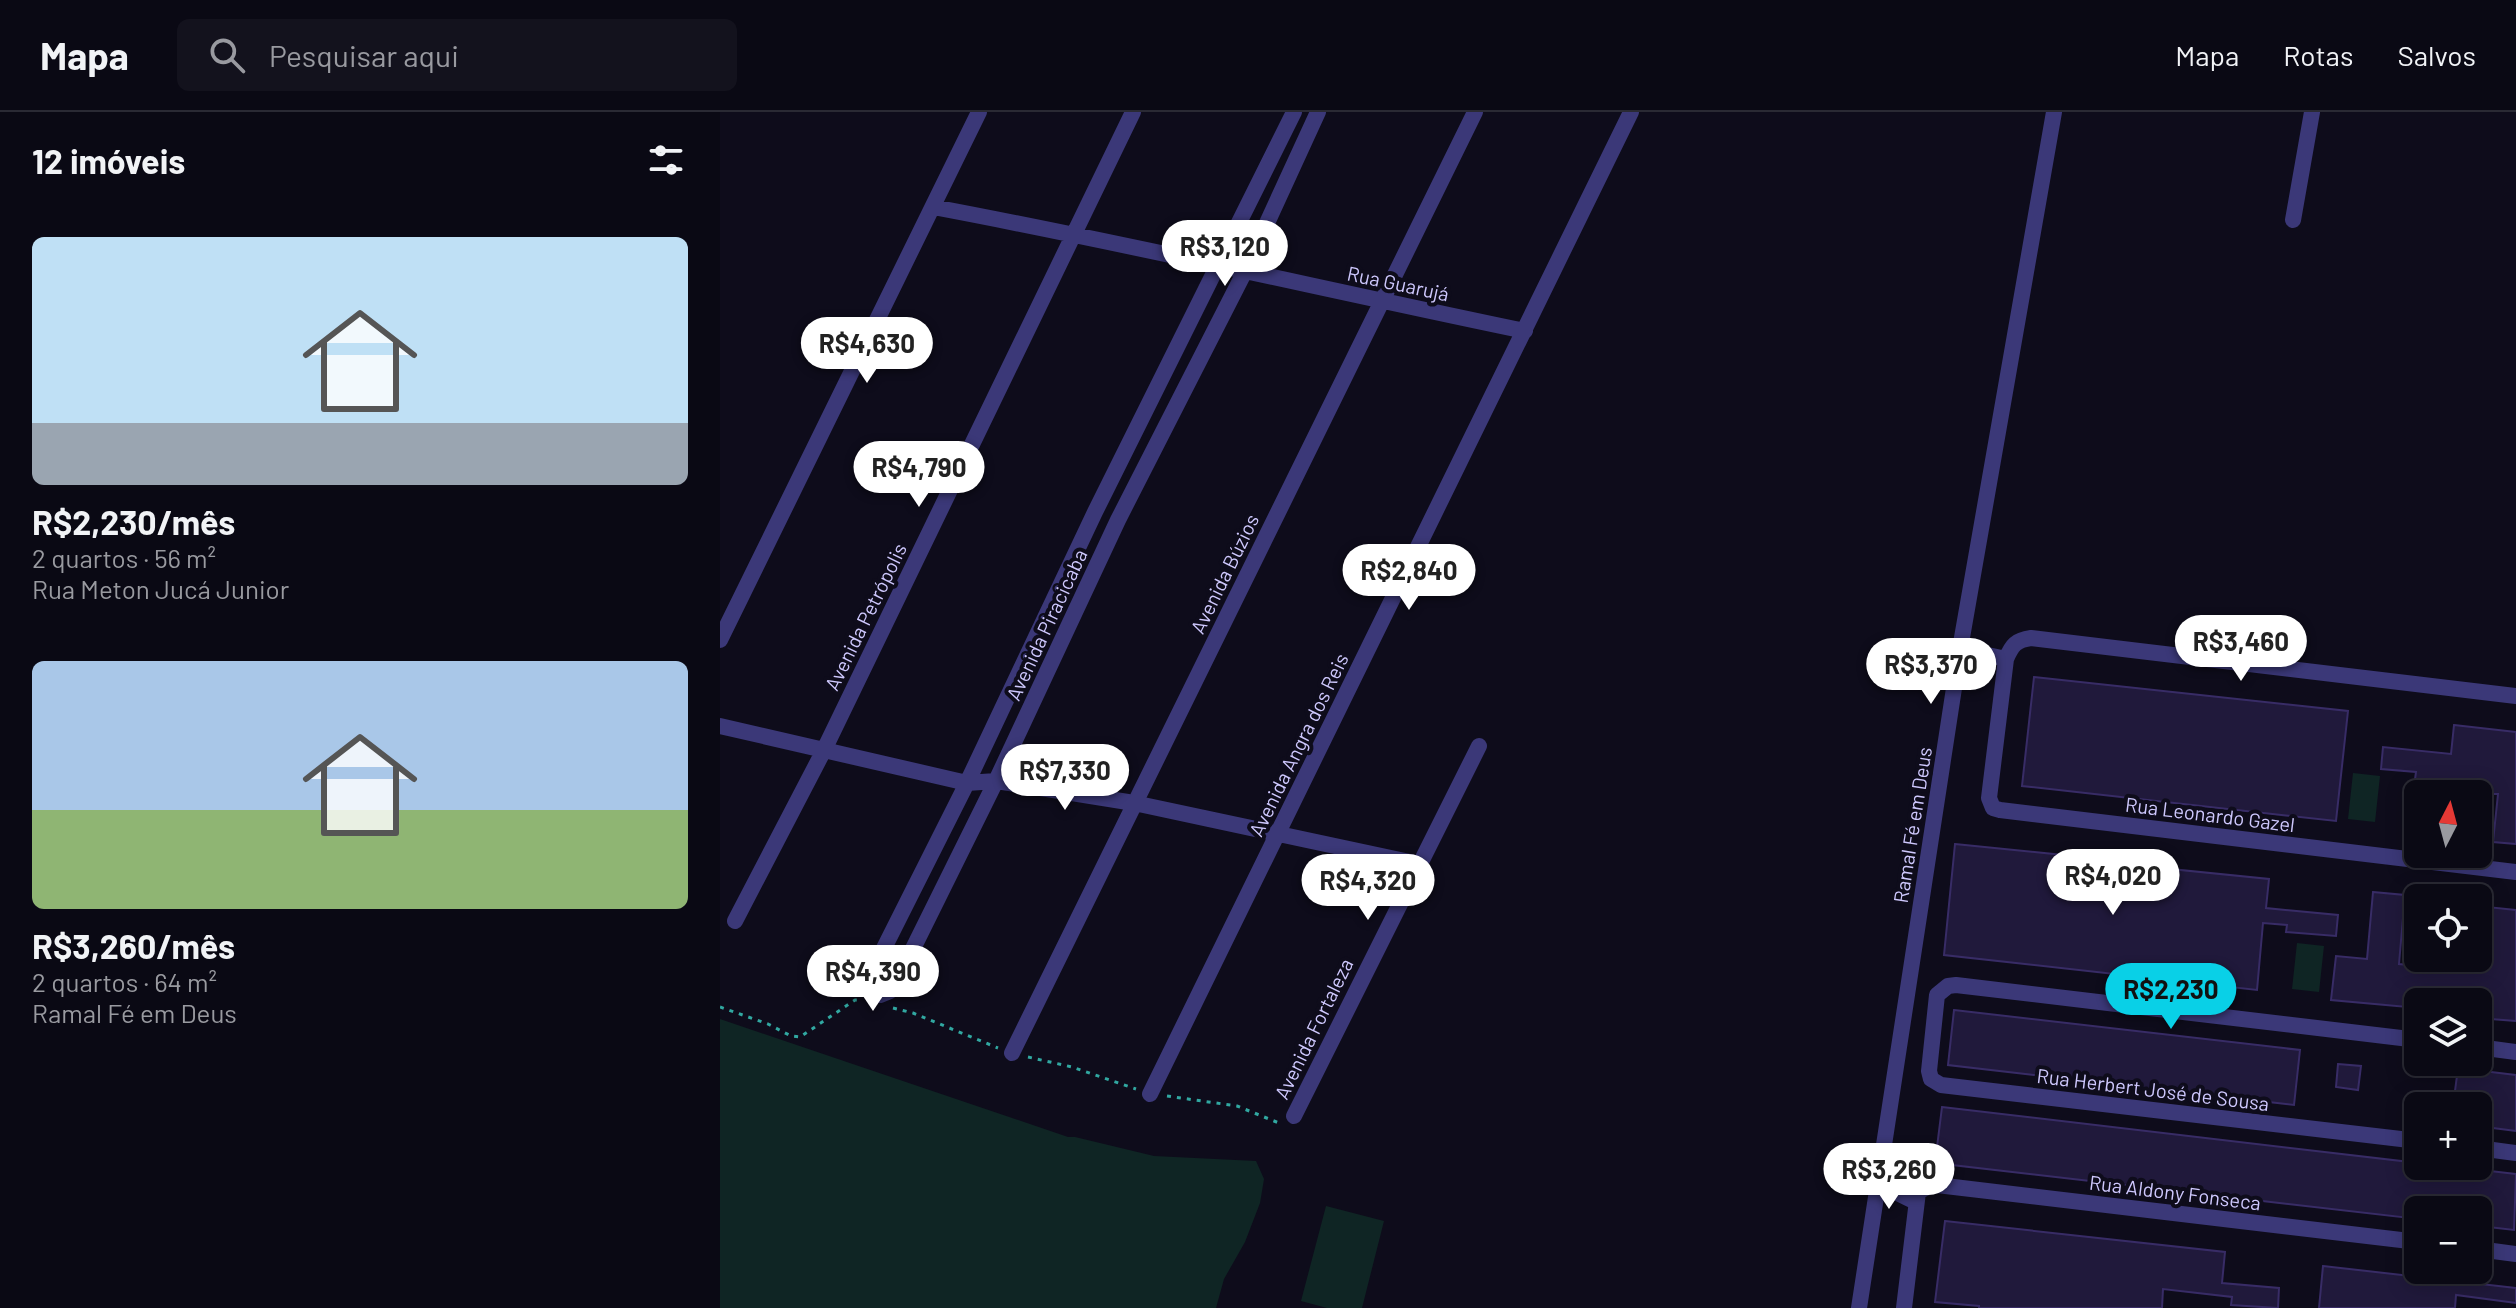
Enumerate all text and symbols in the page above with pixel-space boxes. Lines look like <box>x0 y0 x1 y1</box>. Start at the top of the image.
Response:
search box <box>177 19 737 91</box>
text: Mapa <box>40 32 129 78</box>
icon: search <box>205 33 249 77</box>
text: Pesquisar aqui <box>269 37 459 73</box>
text: Mapa <box>2175 38 2239 72</box>
text: Rotas <box>2283 38 2353 72</box>
text: Salvos <box>2397 38 2476 72</box>
icon: filters <box>644 138 688 182</box>
text: 12 imóveis <box>32 140 185 181</box>
pin: R$3,120 <box>1151 220 1299 288</box>
text: R$3,120 <box>1180 230 1270 261</box>
street label: Rua Guarujá <box>1345 261 1451 306</box>
icon: home <box>288 289 432 433</box>
pin: R$4,630 <box>793 317 941 385</box>
text: R$4,630 <box>819 327 915 358</box>
pin: R$4,790 <box>845 441 993 509</box>
text: R$4,790 <box>872 451 966 482</box>
text: R$2,230/mês <box>32 501 235 542</box>
street label: Avenida Búzios <box>1185 510 1263 637</box>
street label: Avenida Petrópolis <box>819 539 911 694</box>
text: 2 quartos · 56 m² <box>32 542 216 573</box>
pin: R$2,840 <box>1335 544 1483 612</box>
street label: Avenida Piracicaba <box>1001 545 1092 704</box>
text: R$2,840 <box>1361 554 1457 585</box>
text: Rua Meton Jucá Junior <box>32 573 289 604</box>
pin: R$3,460 <box>2167 615 2315 683</box>
text: R$3,460 <box>2193 625 2289 656</box>
pin: R$3,370 <box>1857 638 2005 706</box>
text: R$3,370 <box>1884 648 1978 679</box>
street label: Avenida Angra dos Reis <box>1243 649 1353 840</box>
icon: home <box>288 713 432 857</box>
pin: R$7,330 <box>991 744 1139 812</box>
street label: Ramal Fé em Deus <box>1888 745 1936 905</box>
text: R$7,330 <box>1019 754 1111 785</box>
north arrow <box>2404 780 2492 868</box>
map controls <box>2404 780 2492 1284</box>
street label: Rua Leonardo Gazel <box>2124 792 2296 836</box>
pin: R$4,020 <box>2039 849 2187 917</box>
pin: R$4,320 <box>1294 854 1442 922</box>
text: R$4,020 <box>2065 859 2161 890</box>
text: R$4,320 <box>1320 864 1416 895</box>
button: locate <box>2404 884 2492 972</box>
text: R$3,260/mês <box>32 925 235 966</box>
pin: R$4,390 <box>799 945 947 1013</box>
street label: Avenida Fortaleza <box>1269 954 1357 1103</box>
text: R$4,390 <box>825 955 921 986</box>
pin: R$2,230 <box>2097 963 2245 1031</box>
text: 2 quartos · 64 m² <box>32 966 217 997</box>
text: R$2,230 <box>2123 973 2219 1004</box>
button: layers <box>2404 988 2492 1076</box>
text: Ramal Fé em Deus <box>32 997 237 1028</box>
street label: Rua Herbert José de Sousa <box>2036 1063 2271 1115</box>
button: + <box>2404 1092 2492 1180</box>
pin: R$3,260 <box>1815 1143 1963 1211</box>
text: R$3,260 <box>1841 1153 1937 1184</box>
street label: Rua Aldony Fonseca <box>2088 1170 2262 1214</box>
button: − <box>2404 1196 2492 1284</box>

